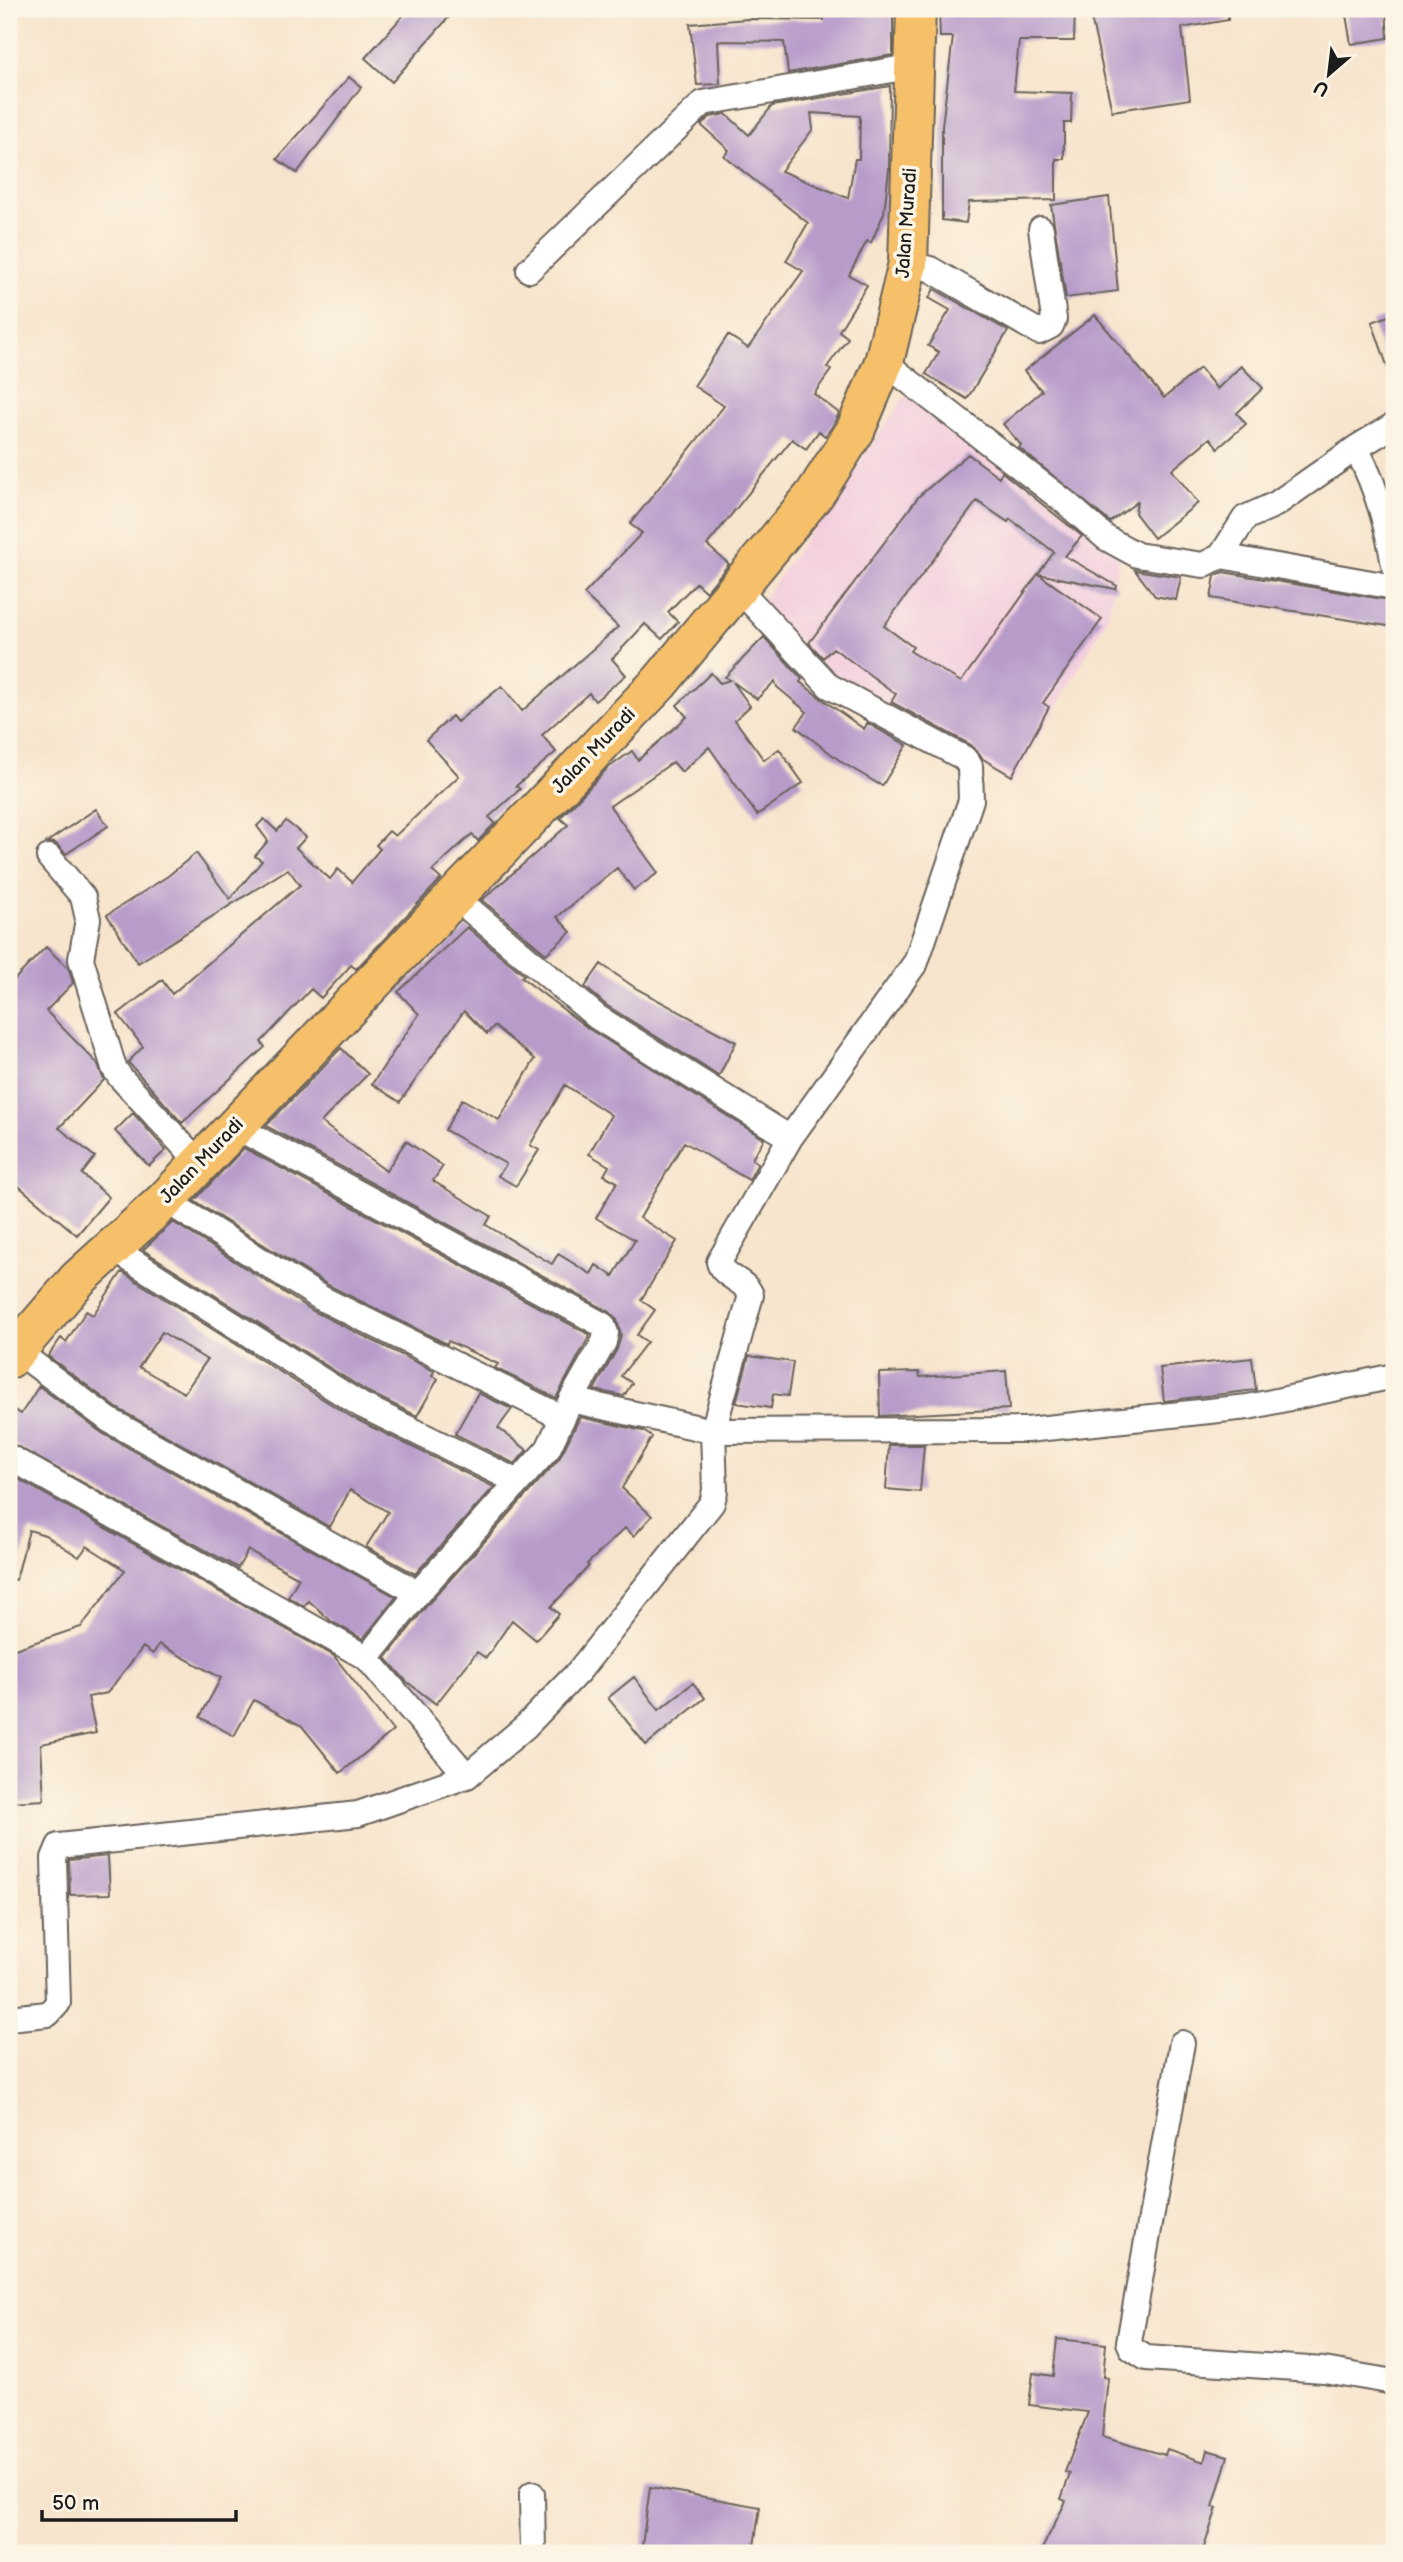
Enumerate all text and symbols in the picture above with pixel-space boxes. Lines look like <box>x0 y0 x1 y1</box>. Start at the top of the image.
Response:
north arrow <box>1294 38 1364 108</box>
text: U <box>1310 74 1333 101</box>
street label: Jalan Muradi <box>892 167 922 279</box>
street label: Jalan Muradi <box>547 703 641 799</box>
street label: Jalan Muradi <box>155 1113 249 1209</box>
scale bar <box>42 2478 236 2522</box>
text: 50 m <box>52 2491 99 2516</box>

